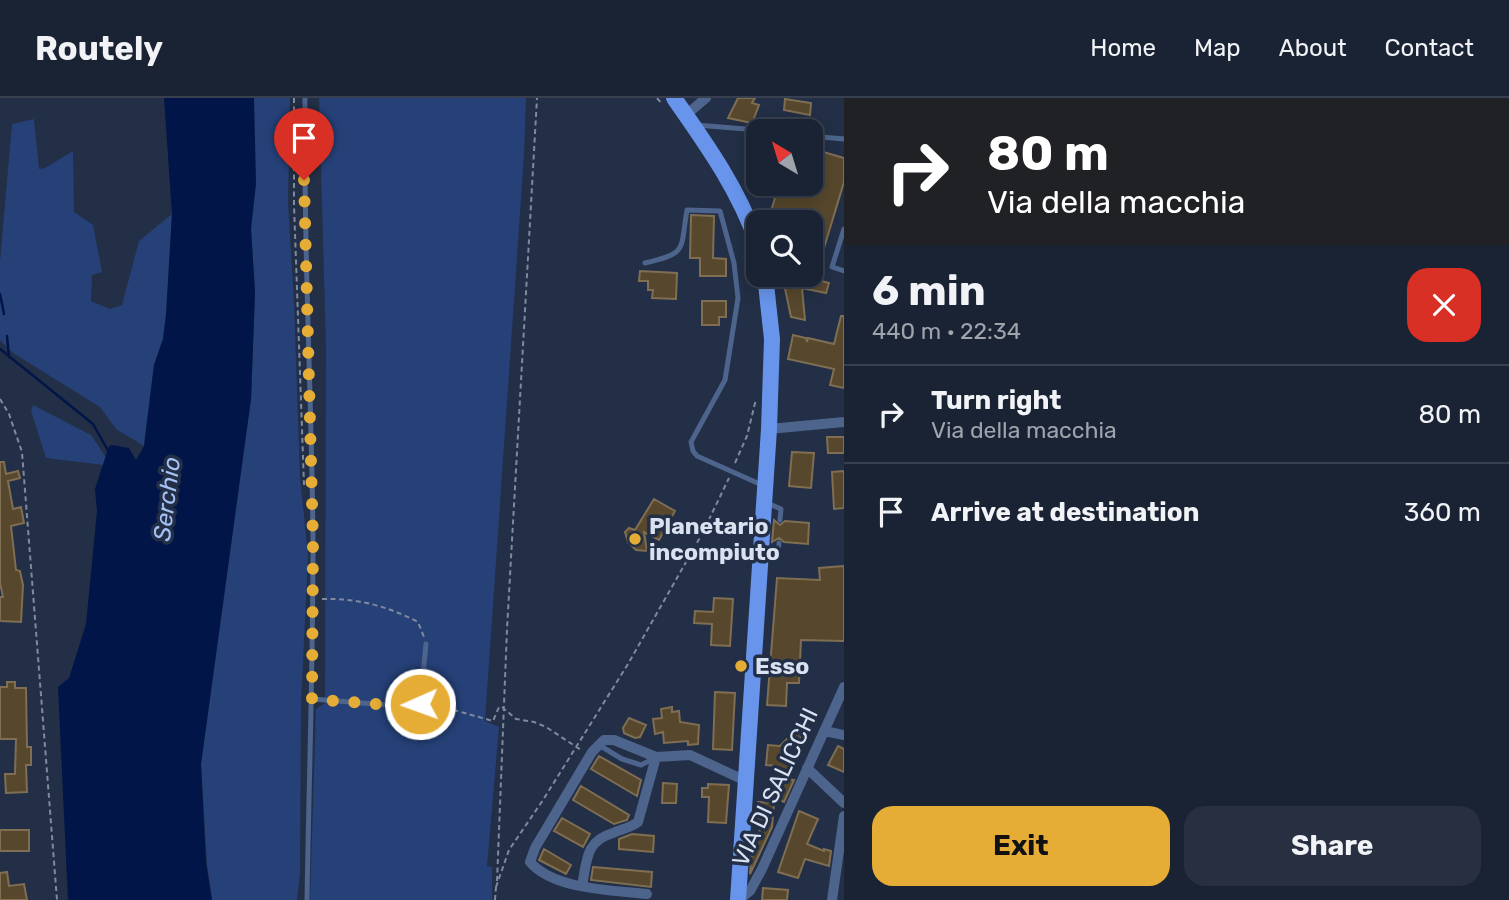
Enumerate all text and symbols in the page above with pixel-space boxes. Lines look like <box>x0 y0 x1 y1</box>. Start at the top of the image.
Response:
text: Routely <box>35 29 163 68</box>
text: Home <box>1090 34 1156 62</box>
text: Map <box>1194 34 1241 62</box>
text: About <box>1279 34 1347 62</box>
text: Contact <box>1385 34 1474 62</box>
pin <box>274 108 334 180</box>
icon: arrive <box>285 119 323 157</box>
north arrow <box>746 119 822 196</box>
map controls <box>746 119 823 287</box>
text: 80 m <box>987 124 1109 182</box>
icon: right <box>872 126 963 217</box>
text: Via della macchia <box>987 183 1245 221</box>
button: search <box>746 210 823 287</box>
text: 6 min <box>872 266 986 316</box>
button: close <box>1407 268 1481 342</box>
text: 440 m · 22:34 <box>872 317 1021 345</box>
text: Turn right <box>931 385 1061 416</box>
icon: right <box>872 395 910 433</box>
text: 80 m <box>1418 399 1481 430</box>
text: Via della macchia <box>931 416 1117 444</box>
water label: Serchio <box>148 455 186 543</box>
icon: arrive <box>872 493 910 531</box>
text: Arrive at destination <box>931 497 1199 528</box>
text: 360 m <box>1404 497 1481 528</box>
place label: Planetario incompiuto <box>649 512 780 566</box>
marker: Planetario incompiuto <box>627 531 643 547</box>
place label: Esso <box>755 652 809 680</box>
marker: Esso <box>733 658 749 674</box>
position arrow <box>383 667 457 741</box>
street label: VIA DI SALICCHI <box>726 703 824 871</box>
button: Exit <box>872 806 1170 886</box>
button: Share <box>1184 806 1481 886</box>

